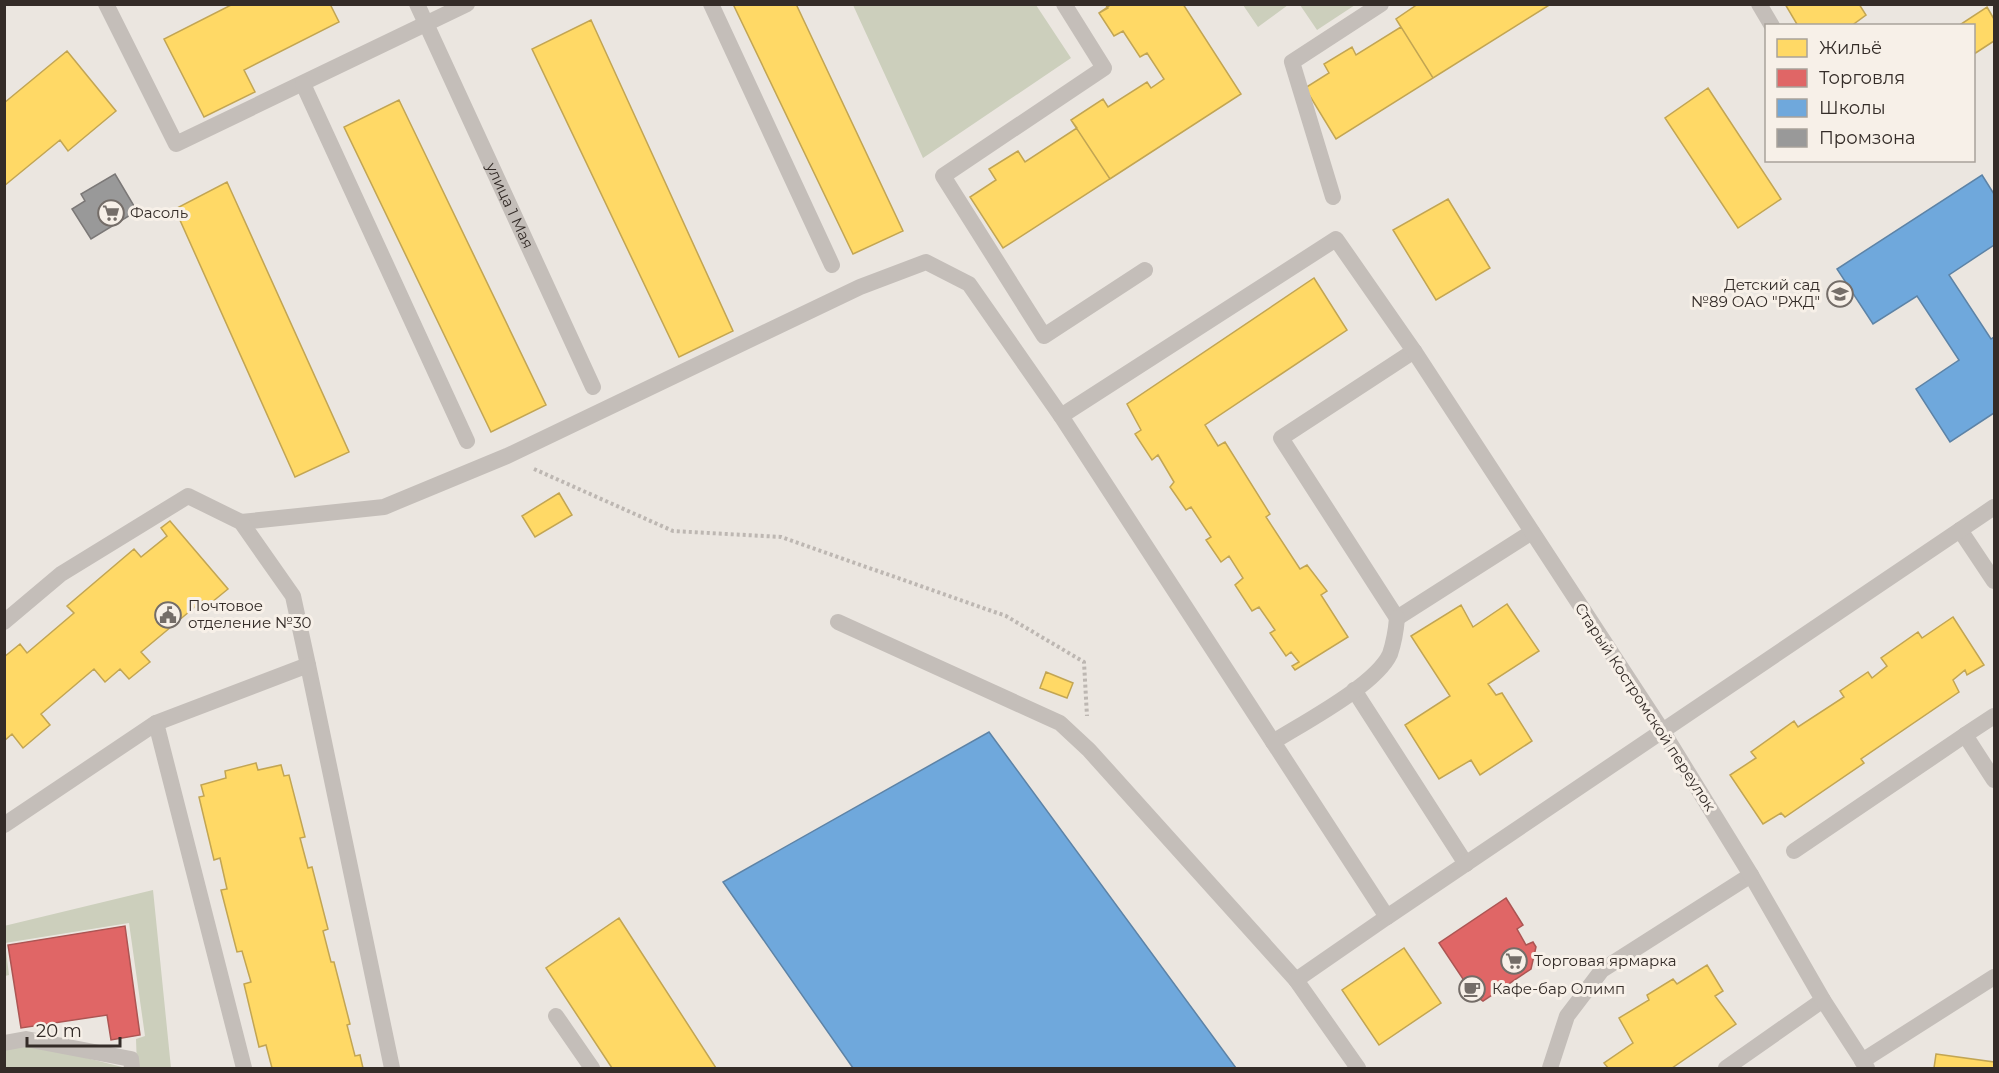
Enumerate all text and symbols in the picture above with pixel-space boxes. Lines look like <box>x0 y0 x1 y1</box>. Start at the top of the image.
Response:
legend <box>1765 24 1975 162</box>
text: Жильё <box>1819 37 1882 59</box>
text: Торговля <box>1819 67 1905 89</box>
text: Школы <box>1819 97 1886 119</box>
text: Промзона <box>1819 127 1916 149</box>
street label: улица 1 Мая <box>482 159 538 251</box>
supermarket icon: Фасоль <box>96 198 126 228</box>
place label: Фасоль <box>130 203 188 222</box>
place label: Детский сад №89 ОАО "РЖД" <box>1691 275 1820 311</box>
school or university icon: Детский сад №89 ОАО "РЖД" <box>1825 279 1855 309</box>
place label: Почтовое отделение №30 <box>188 596 312 632</box>
street label: Старый Костромской переулок <box>1571 599 1720 815</box>
public building icon: Почтовое отделение №30 <box>153 600 183 630</box>
supermarket icon: Торговая ярмарка <box>1499 946 1529 976</box>
place label: Торговая ярмарка <box>1534 951 1677 970</box>
cafe icon: Кафе-бар Олимп <box>1457 974 1487 1004</box>
place label: Кафе-бар Олимп <box>1492 979 1625 998</box>
scale bar <box>27 1010 120 1048</box>
text: 20 m <box>36 1020 82 1042</box>

